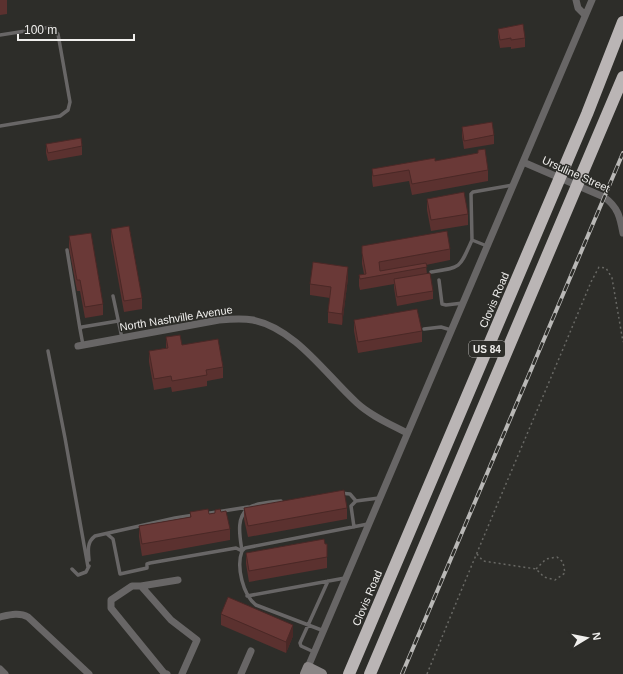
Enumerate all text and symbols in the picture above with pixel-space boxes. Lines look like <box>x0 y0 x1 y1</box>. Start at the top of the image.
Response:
scale bar <box>18 16 134 42</box>
text: 100 m <box>24 23 57 37</box>
street label: Ursuline Street <box>540 154 612 194</box>
street label: Clovis Road <box>477 270 511 330</box>
street label: North Nashville Avenue <box>119 303 233 333</box>
road number: US 84 <box>469 341 505 357</box>
street label: Clovis Road <box>350 568 384 628</box>
north arrow <box>567 618 607 658</box>
text: N <box>590 631 603 641</box>

